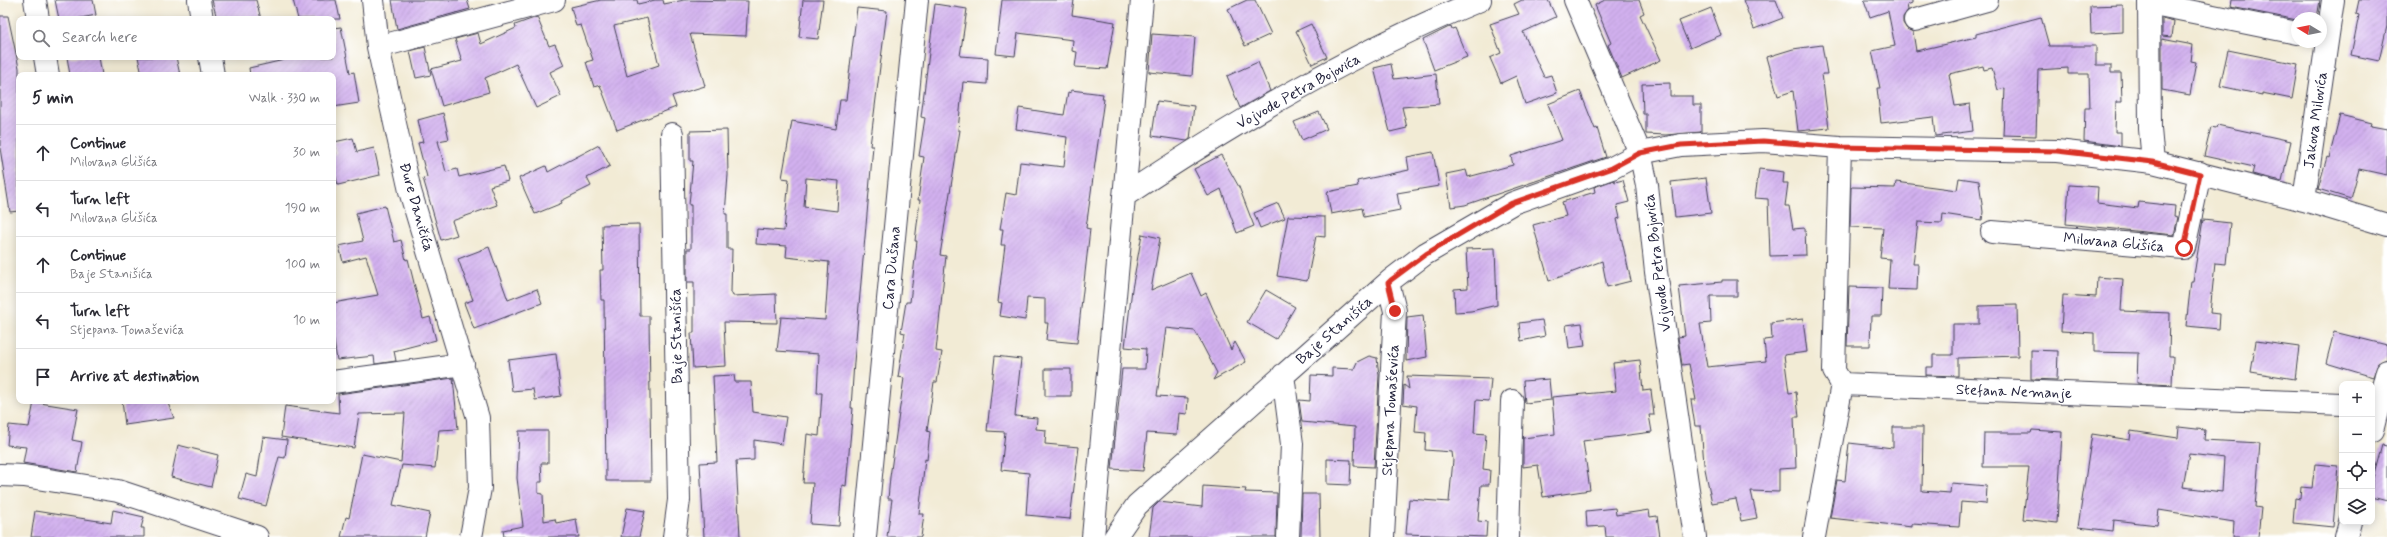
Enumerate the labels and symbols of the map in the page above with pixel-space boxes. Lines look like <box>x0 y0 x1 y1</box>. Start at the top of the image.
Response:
north arrow <box>2291 12 2327 48</box>
street label: Vojvode Petra Bojovića <box>1233 49 1364 134</box>
street label: Jakova Milovića <box>2299 70 2333 170</box>
street label: Đure Daničića <box>394 160 438 254</box>
street label: Vojvode Petra Bojovića <box>1640 192 1676 333</box>
street label: Cara Dušana <box>878 225 906 311</box>
street label: Milovana Glišića <box>2063 229 2166 257</box>
route start <box>2175 239 2193 257</box>
street label: Baje Stanišića <box>666 288 688 384</box>
street label: Baje Stanišića <box>1292 292 1377 370</box>
route end <box>1386 302 1404 320</box>
street label: Stjepana Tomaševića <box>1378 343 1404 476</box>
street label: Stefana Nemanje <box>1956 380 2072 404</box>

